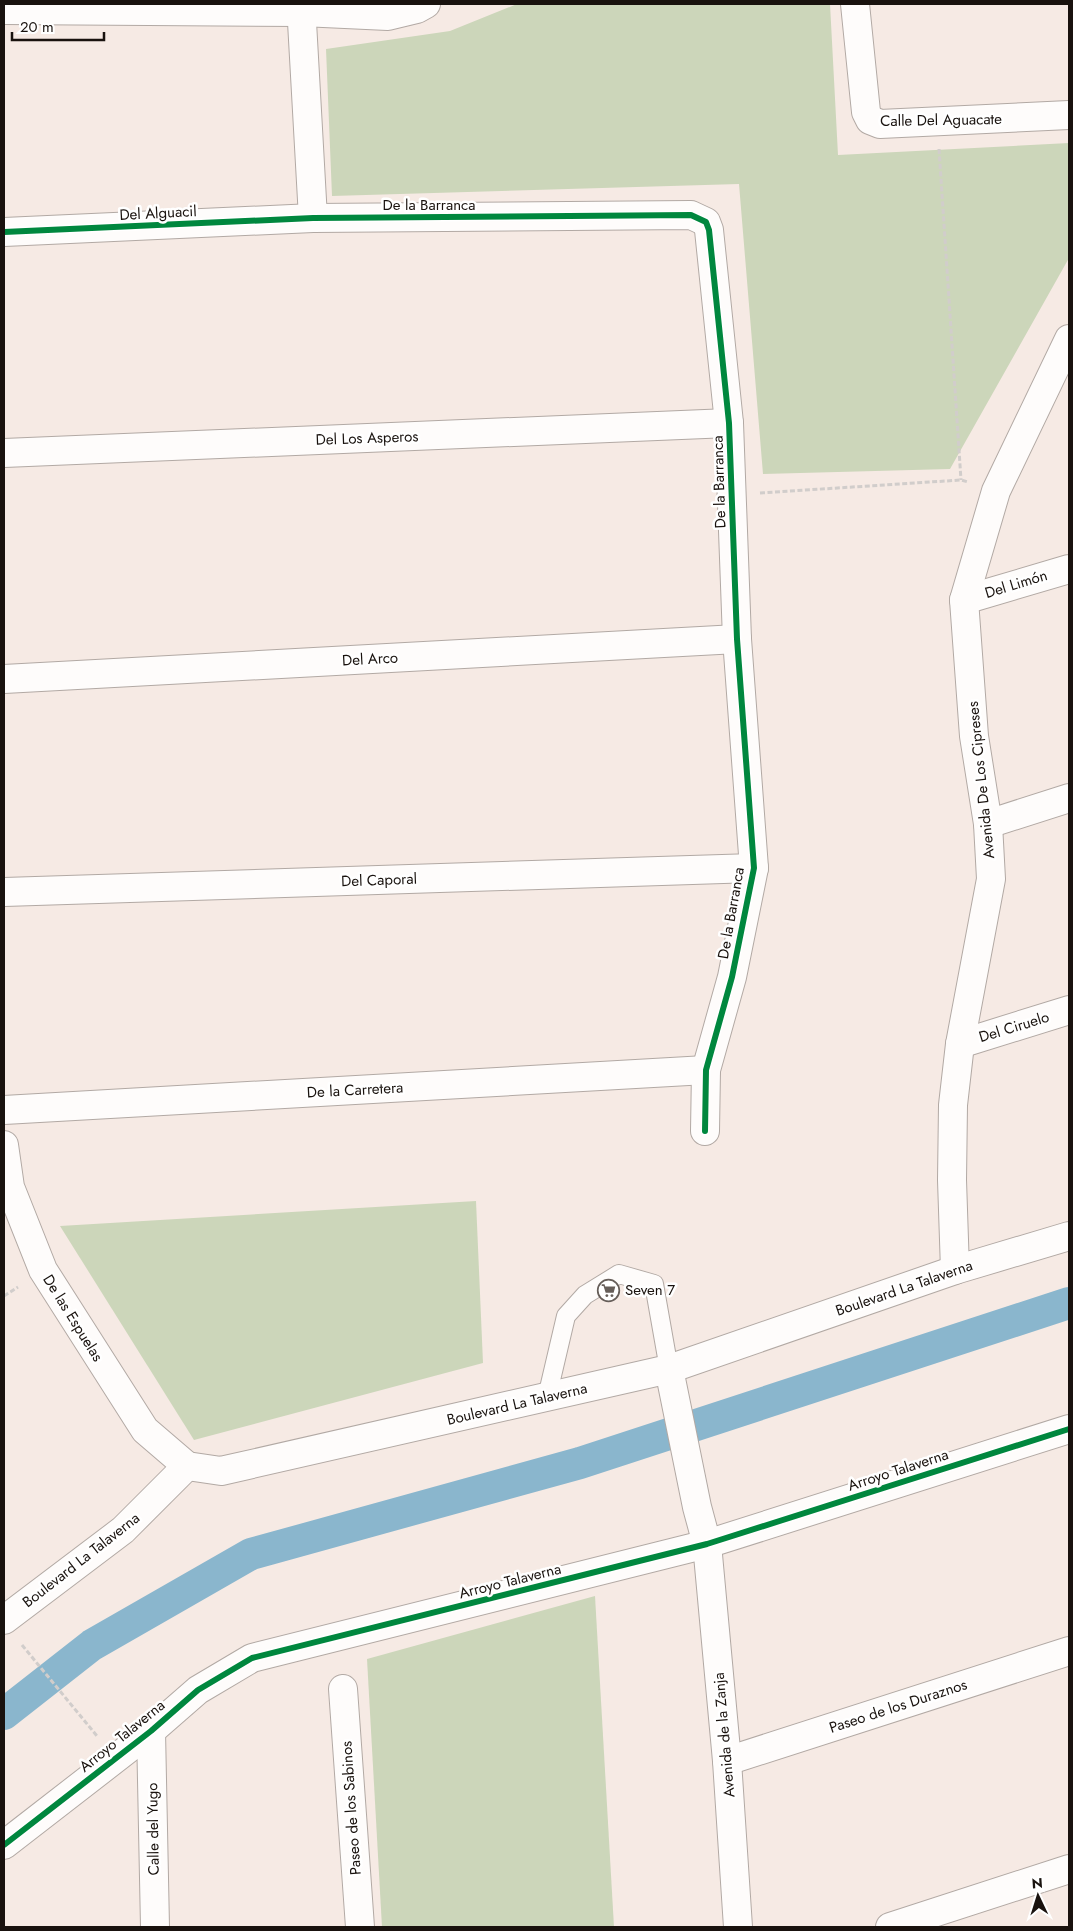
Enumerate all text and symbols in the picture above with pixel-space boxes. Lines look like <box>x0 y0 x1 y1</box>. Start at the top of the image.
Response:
scale bar <box>12 10 105 42</box>
text: 20 m <box>20 16 54 38</box>
street label: Calle Del Aguacate <box>880 108 1002 132</box>
street label: De la Barranca <box>383 194 475 216</box>
street label: Del Alguacil <box>119 200 197 226</box>
street label: Del Los Asperos <box>315 425 419 451</box>
street label: De la Barranca <box>706 435 732 529</box>
street label: Del Limón <box>982 564 1050 604</box>
street label: Del Arco <box>341 647 399 671</box>
street label: Avenida De Los Cipreses <box>962 700 1000 860</box>
street label: De la Barranca <box>712 865 750 961</box>
street label: Del Caporal <box>341 868 417 892</box>
street label: Del Ciruelo <box>976 1006 1052 1048</box>
street label: De la Carretera <box>306 1076 404 1104</box>
street label: Boulevard La Talaverna <box>833 1254 975 1322</box>
street label: De las Espuelas <box>37 1270 109 1366</box>
supermarket icon: Seven 7 <box>597 1278 621 1302</box>
place label: Seven 7 <box>625 1279 675 1301</box>
street label: Boulevard La Talaverna <box>445 1377 589 1431</box>
street label: Arroyo Talaverna <box>845 1443 951 1497</box>
street label: Boulevard La Talaverna <box>18 1507 144 1613</box>
street label: Arroyo Talaverna <box>457 1558 563 1604</box>
street label: Avenida de la Zanja <box>708 1672 740 1798</box>
street label: Paseo de los Duraznos <box>826 1673 970 1739</box>
street label: Arroyo Talaverna <box>74 1695 170 1777</box>
street label: Paseo de los Sabinos <box>335 1740 367 1876</box>
street label: Calle del Yugo <box>141 1782 165 1876</box>
north arrow <box>1013 1871 1063 1921</box>
text: N <box>1031 1873 1043 1893</box>

